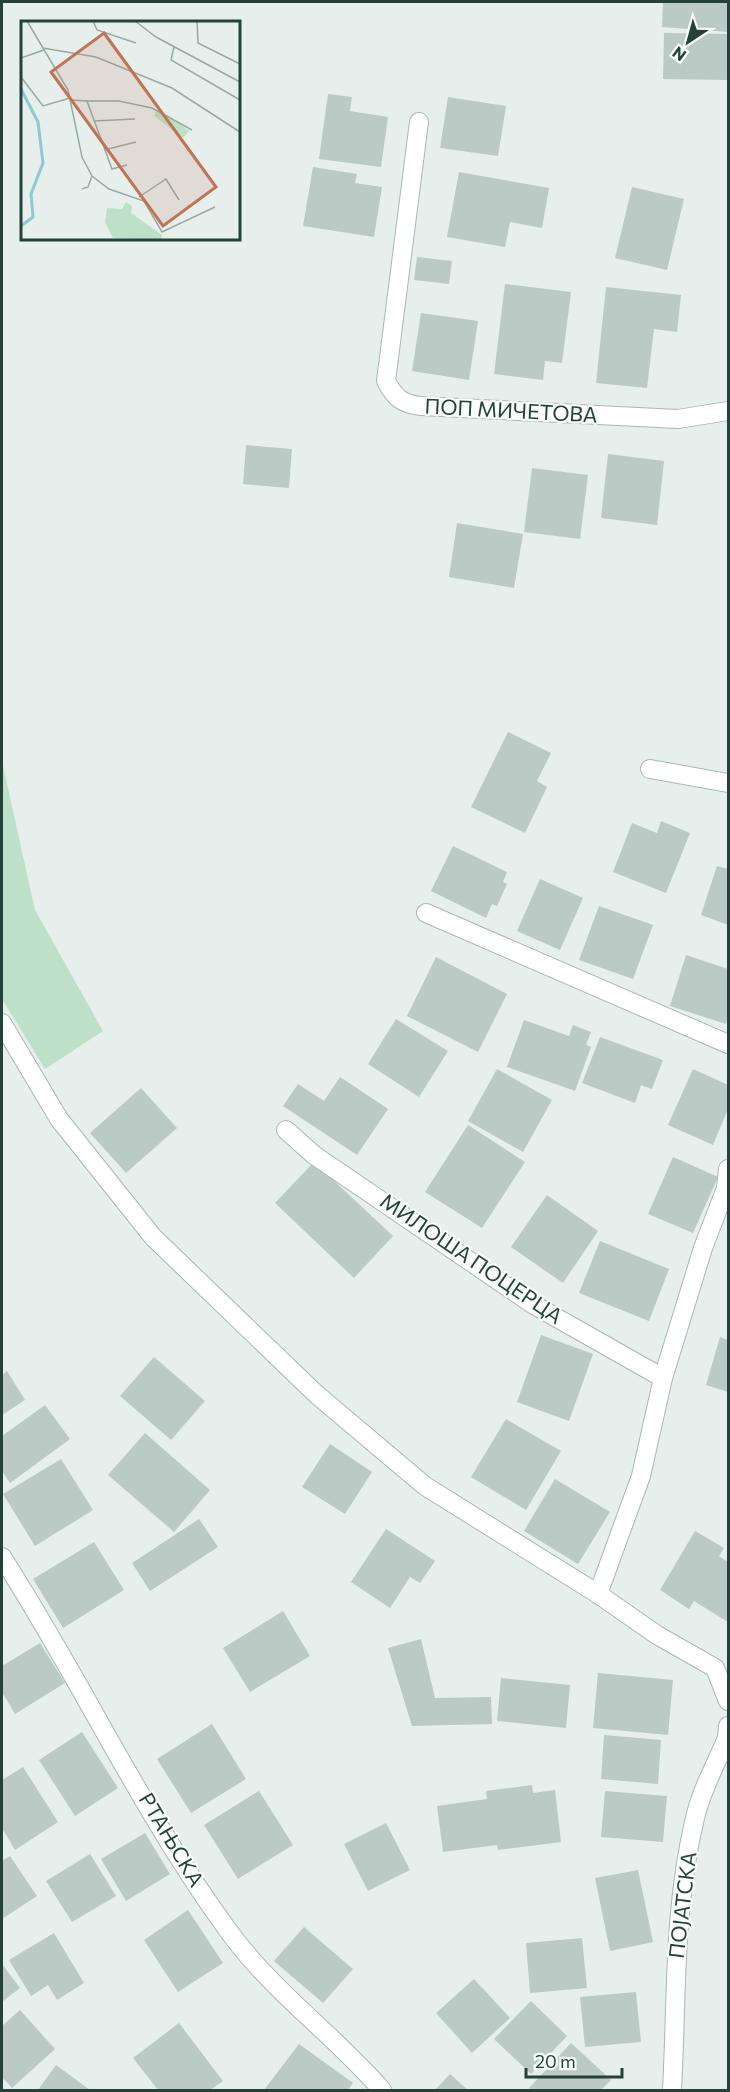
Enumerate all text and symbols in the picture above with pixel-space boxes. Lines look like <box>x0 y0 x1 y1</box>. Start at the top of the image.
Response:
north arrow <box>658 12 718 72</box>
inset map <box>21 21 240 240</box>
text: N <box>668 43 689 66</box>
street label: ПОП МИЧЕТОВА <box>424 392 598 427</box>
street label: МИЛОША ПОЦЕРЦА <box>376 1187 568 1328</box>
street label: РТАЊСКА <box>135 1788 210 1891</box>
street label: ПОЈАТСКА <box>663 1850 700 1960</box>
scale bar <box>526 2041 622 2079</box>
text: 20 m <box>535 2050 576 2072</box>

